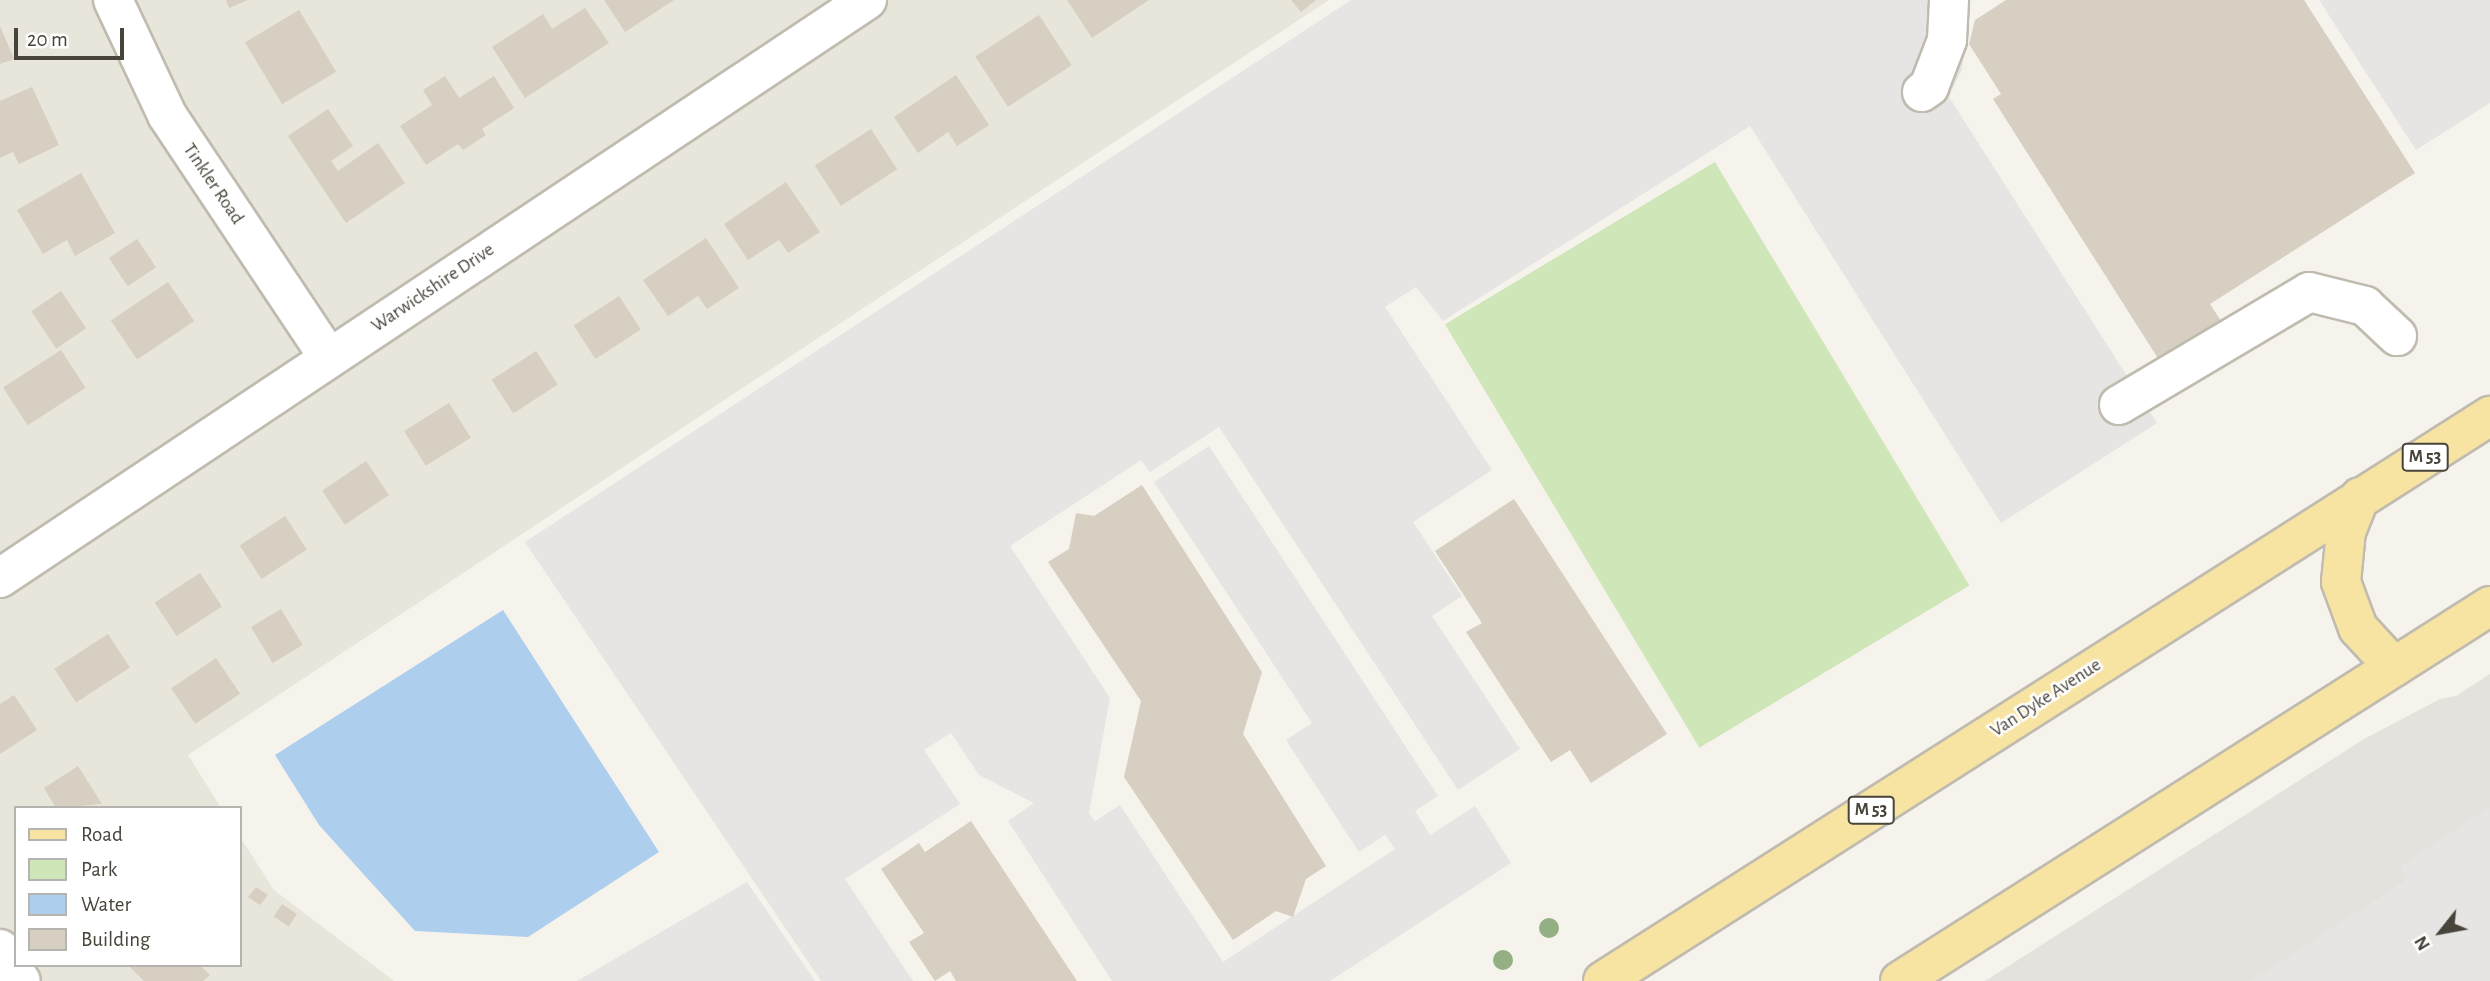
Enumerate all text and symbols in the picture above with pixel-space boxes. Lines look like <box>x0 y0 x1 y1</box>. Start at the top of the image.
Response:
scale bar <box>18 14 128 58</box>
text: 20 m <box>27 29 68 50</box>
street label: Tinkler Road <box>178 139 248 229</box>
street label: Warwickshire Drive <box>367 238 499 338</box>
road number: M 53 <box>2400 443 2450 472</box>
street label: Van Dyke Avenue <box>1986 654 2106 742</box>
road number: M 53 <box>1846 796 1896 824</box>
legend <box>14 806 242 967</box>
text: Road <box>81 824 123 845</box>
text: Park <box>81 859 117 880</box>
text: Water <box>81 894 131 915</box>
north arrow <box>2406 897 2476 967</box>
text: Building <box>81 929 150 950</box>
text: N <box>2411 933 2434 954</box>

